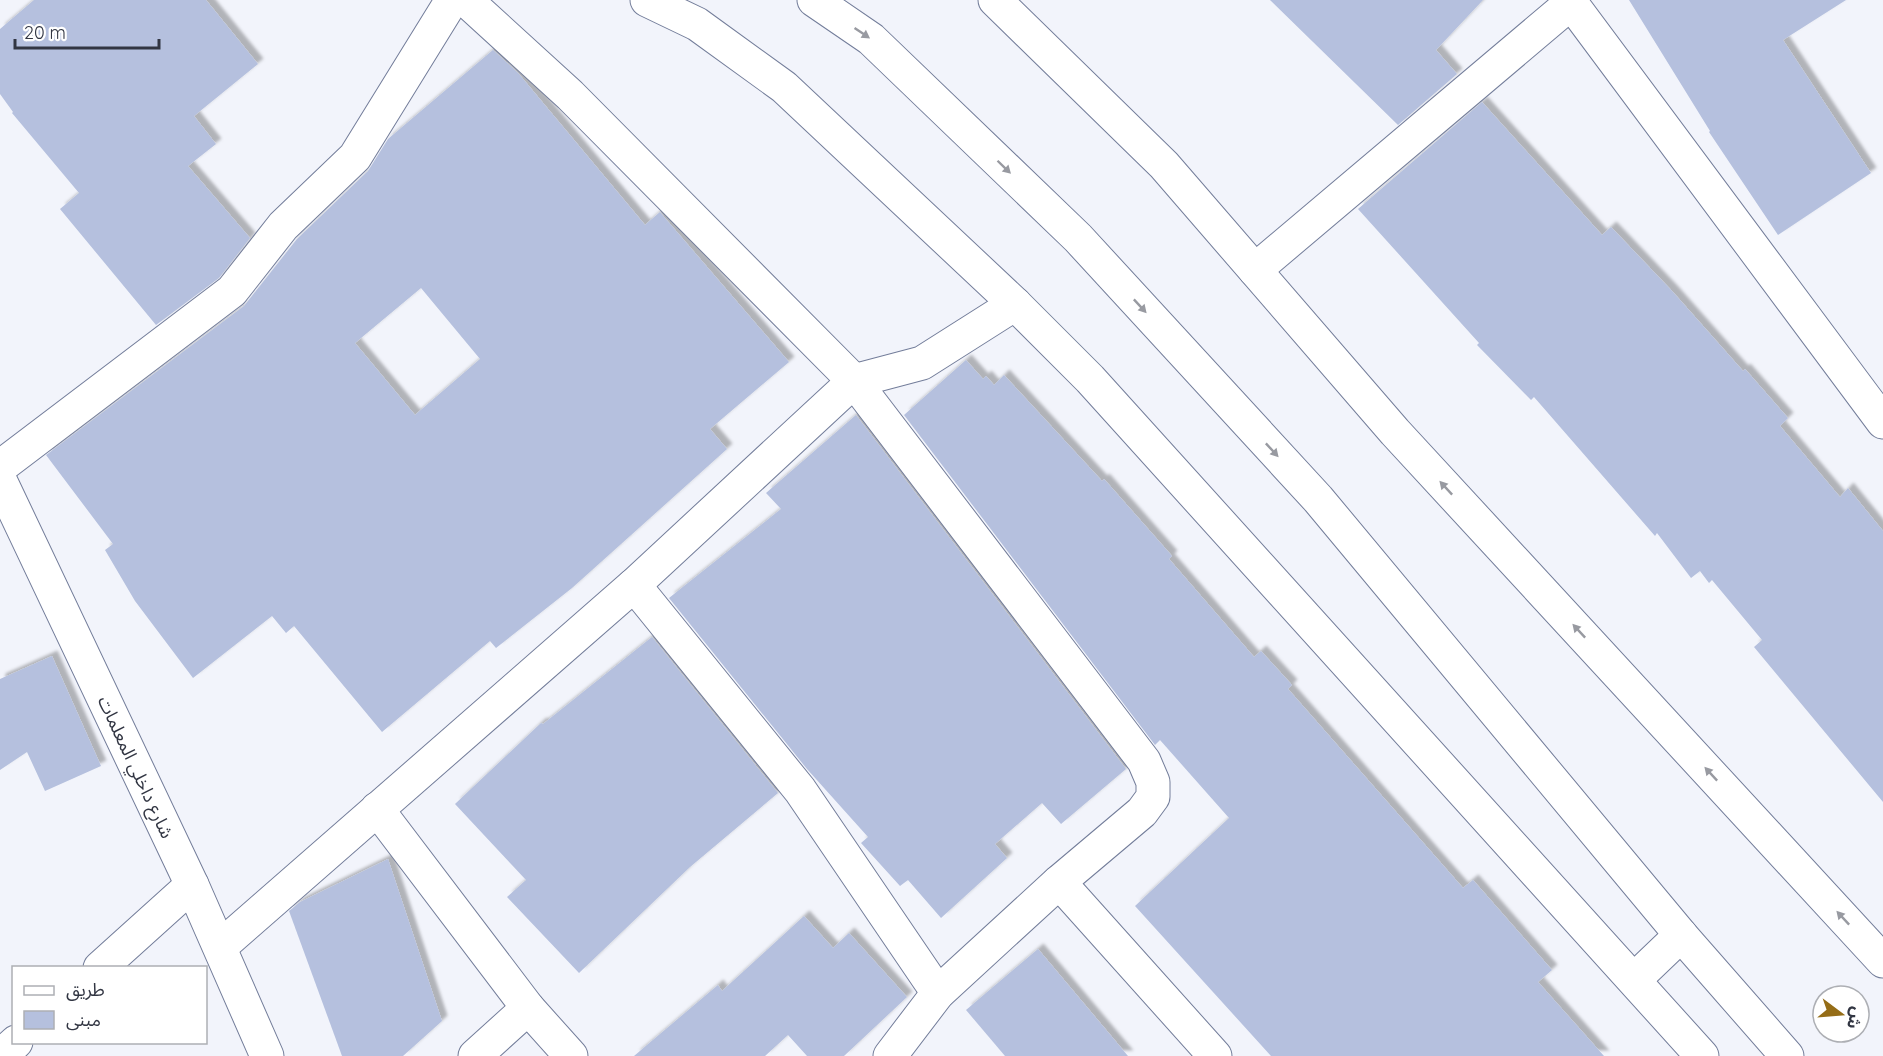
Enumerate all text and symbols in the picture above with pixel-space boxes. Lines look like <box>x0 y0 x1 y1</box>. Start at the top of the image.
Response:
scale bar <box>15 12 159 50</box>
text: 20 m <box>24 21 66 44</box>
one-way arrow <box>854 27 870 39</box>
one-way arrow <box>996 160 1011 173</box>
one-way arrow <box>1133 299 1147 313</box>
one-way arrow <box>1265 442 1279 456</box>
one-way arrow <box>1440 481 1454 495</box>
one-way arrow <box>1573 624 1586 639</box>
street label: شارع داخلي المعلمات <box>90 692 179 843</box>
one-way arrow <box>1704 767 1718 782</box>
one-way arrow <box>1836 910 1850 925</box>
legend <box>12 966 207 1044</box>
text: طريق <box>66 978 105 1001</box>
north arrow <box>1811 984 1871 1044</box>
text: ش <box>1843 1005 1868 1032</box>
text: مبنى <box>66 1008 101 1031</box>

